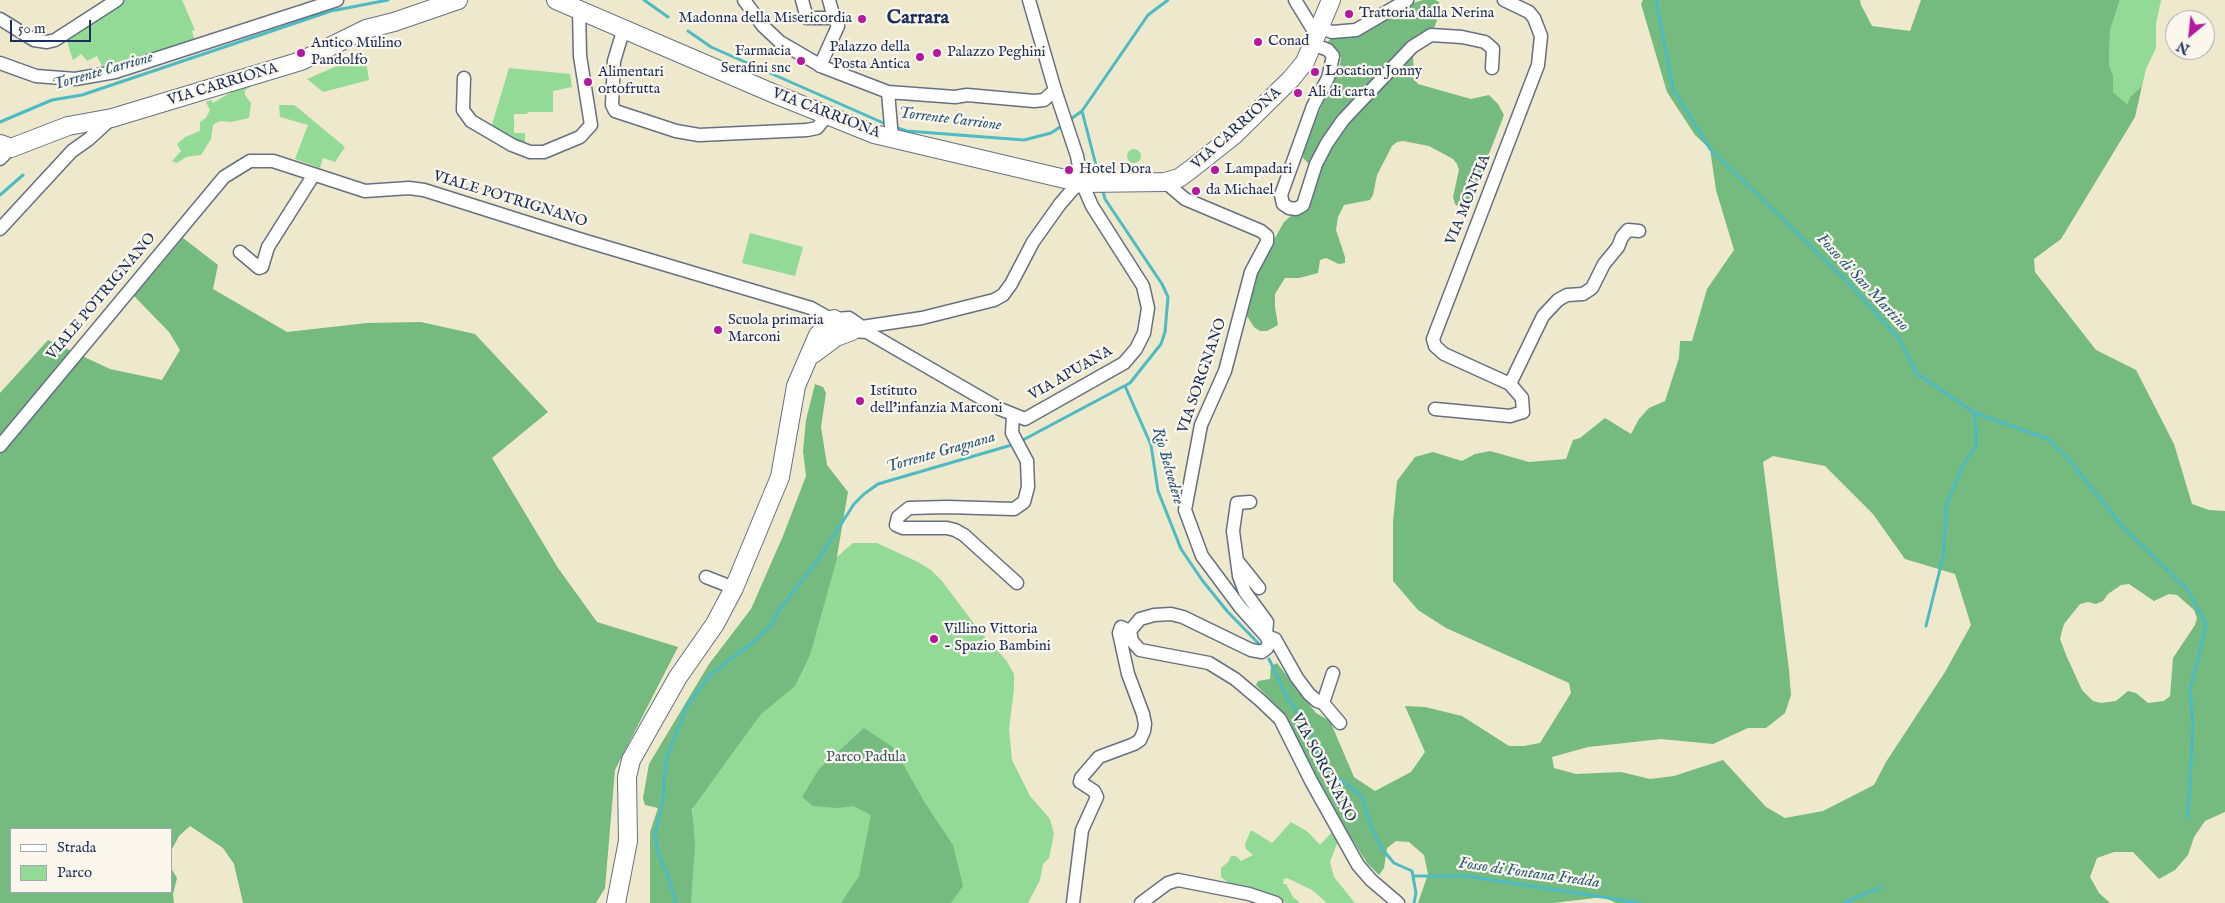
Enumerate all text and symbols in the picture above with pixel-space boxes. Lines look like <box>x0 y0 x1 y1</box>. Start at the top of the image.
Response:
place label: Trattoria dalla Nerina <box>1359 5 1494 23</box>
district label: Carrara <box>887 7 949 31</box>
marker: Trattoria dalla Nerina <box>1343 8 1355 20</box>
scale bar <box>12 10 94 42</box>
place label: Madonna della Misericordia <box>679 10 852 28</box>
north arrow <box>2165 10 2215 60</box>
marker: Madonna della Misericordia <box>856 13 868 25</box>
text: 50 m <box>18 19 46 38</box>
place label: Conad <box>1268 33 1309 51</box>
place label: Antico Mulino Pandolfo <box>311 35 402 70</box>
marker: Conad <box>1252 36 1264 48</box>
text: N <box>2174 37 2193 58</box>
place label: Palazzo della Posta Antica <box>830 39 910 74</box>
place label: Farmacia Serafini snc <box>721 43 791 78</box>
place label: Palazzo Peghini <box>947 44 1045 62</box>
marker: Antico Mulino Pandolfo <box>295 47 307 59</box>
marker: Palazzo Peghini <box>931 47 943 59</box>
water label: Torrente Carrione <box>51 49 155 95</box>
marker: Palazzo della Posta Antica <box>914 51 926 63</box>
marker: Farmacia Serafini snc <box>795 55 807 67</box>
street label: VIA CARRIONA <box>166 60 280 110</box>
place label: Location Jonny <box>1325 63 1422 81</box>
place label: Alimentari ortofrutta <box>598 64 664 99</box>
marker: Location Jonny <box>1309 66 1321 78</box>
marker: Alimentari ortofrutta <box>582 76 594 88</box>
street label: VIA CARRIONA <box>1188 84 1286 174</box>
place label: Ali di carta <box>1308 84 1375 102</box>
street label: VIA CARRIONA <box>769 85 883 143</box>
marker: Ali di carta <box>1292 87 1304 99</box>
water label: Torrente Carrione <box>898 104 1002 136</box>
street label: VIA MONTIA <box>1443 152 1495 248</box>
place label: Hotel Dora <box>1079 161 1151 179</box>
place label: Lampadari <box>1225 161 1292 179</box>
marker: Hotel Dora <box>1063 164 1075 176</box>
marker: Lampadari <box>1209 164 1221 176</box>
street label: VIALE POTRIGNANO <box>431 168 589 232</box>
place label: da Michael <box>1206 182 1274 200</box>
marker: da Michael <box>1190 185 1202 197</box>
street label: VIALE POTRIGNANO <box>44 230 160 364</box>
water label: Fosso di San Martino <box>1812 230 1912 336</box>
place label: Scuola primaria Marconi <box>728 312 823 347</box>
street label: VIA SORGNANO <box>1175 316 1231 436</box>
marker: Scuola primaria Marconi <box>712 324 724 336</box>
street label: VIA APUANA <box>1026 343 1116 405</box>
place label: Istituto dell'infanzia Marconi <box>870 383 1002 418</box>
marker: Istituto dell'infanzia Marconi <box>854 395 866 407</box>
water label: Rio Belvedere <box>1147 425 1187 507</box>
water label: Torrente Gragnana <box>884 428 998 478</box>
place label: Villino Vittoria - Spazio Bambini <box>944 621 1051 656</box>
marker: Villino Vittoria - Spazio Bambini <box>928 633 940 645</box>
street label: VIA SORGNANO <box>1287 711 1359 825</box>
park label: Parco Padula <box>826 749 906 767</box>
legend <box>10 828 172 893</box>
text: Strada <box>57 838 96 857</box>
water label: Fosso di Fontana Fredda <box>1457 855 1601 893</box>
text: Parco <box>57 863 92 882</box>

